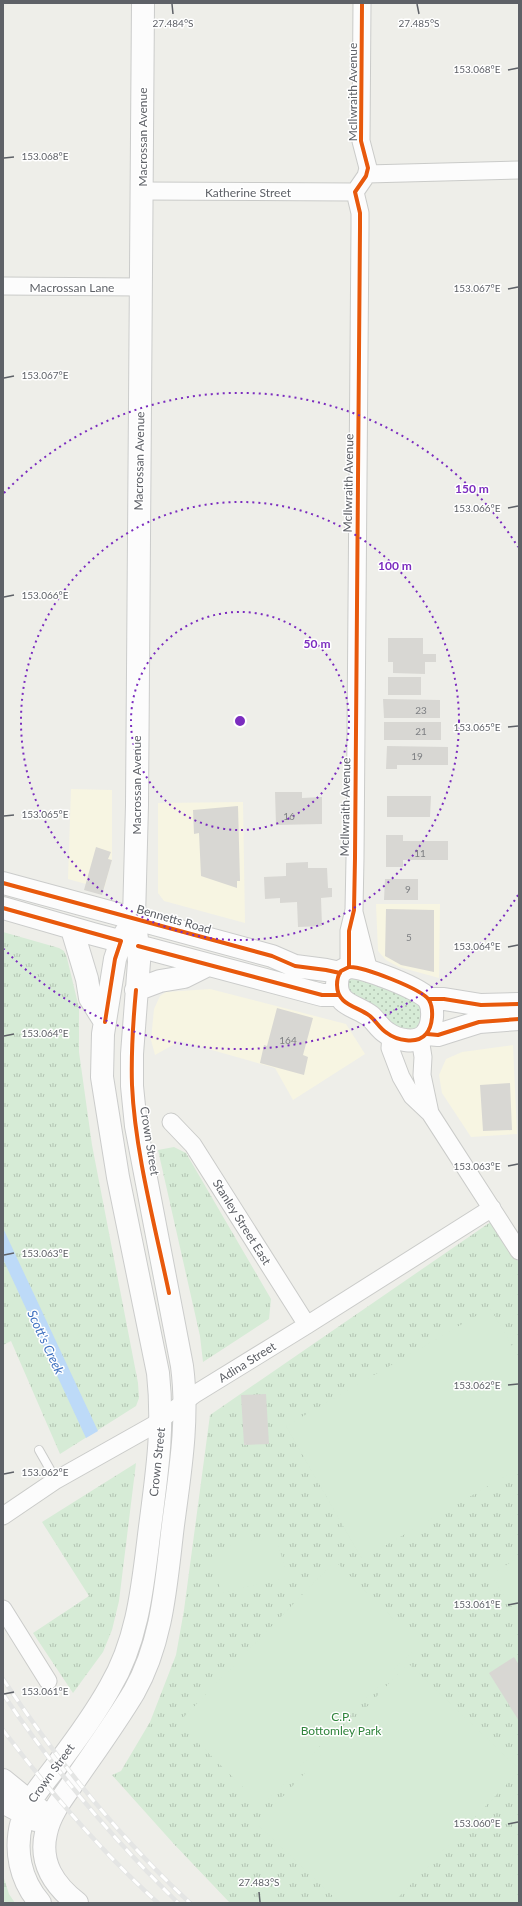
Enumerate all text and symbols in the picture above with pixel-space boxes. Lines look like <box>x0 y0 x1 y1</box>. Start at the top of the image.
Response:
text: 27.484°S <box>153 17 193 29</box>
text: 27.485°S <box>399 17 439 29</box>
street label: McIlwraith Avenue <box>345 43 360 141</box>
text: 153.068°E <box>453 63 501 75</box>
street label: Macrossan Avenue <box>135 87 150 187</box>
text: 153.068°E <box>21 150 69 162</box>
street label: Katherine Street <box>205 185 292 200</box>
street label: Macrossan Lane <box>30 280 114 295</box>
text: 153.067°E <box>453 282 501 294</box>
text: 153.067°E <box>21 369 69 381</box>
street label: Macrossan Avenue <box>131 411 147 511</box>
street label: McIlwraith Avenue <box>340 434 356 532</box>
text: 150 m <box>455 481 489 496</box>
text: 153.066°E <box>453 502 501 514</box>
text: 100 m <box>378 558 412 573</box>
text: 153.066°E <box>21 589 69 601</box>
text: 50 m <box>304 636 330 651</box>
house number: 23 <box>415 704 427 716</box>
centre of rings <box>233 714 247 728</box>
text: 153.065°E <box>453 721 501 733</box>
house number: 21 <box>415 725 427 737</box>
street label: Macrossan Avenue <box>129 735 144 835</box>
house number: 19 <box>411 750 423 762</box>
street label: McIlwraith Avenue <box>337 758 353 856</box>
text: 153.065°E <box>21 808 69 820</box>
house number: 16 <box>283 810 295 822</box>
house number: 11 <box>414 847 426 859</box>
house number: 9 <box>405 883 411 895</box>
street label: Bennetts Road <box>135 901 213 937</box>
house number: 5 <box>406 931 412 943</box>
text: 153.064°E <box>453 940 501 952</box>
text: 153.064°E <box>21 1027 69 1039</box>
house number: 164 <box>279 1034 297 1046</box>
street label: Crown Street <box>137 1105 163 1177</box>
text: 153.063°E <box>453 1160 501 1172</box>
street label: Stanley Street East <box>210 1176 275 1268</box>
text: 153.063°E <box>21 1247 69 1259</box>
water label: Scott's Creek <box>24 1307 68 1377</box>
street label: Adina Street <box>215 1338 279 1386</box>
text: 153.062°E <box>453 1379 501 1391</box>
street label: Crown Street <box>146 1426 168 1497</box>
text: 153.062°E <box>21 1466 69 1478</box>
text: 153.061°E <box>453 1598 501 1610</box>
text: 153.061°E <box>21 1685 69 1697</box>
park label: C.P. Bottomley Park <box>301 1709 382 1738</box>
street label: Crown Street <box>24 1740 78 1806</box>
text: 153.060°E <box>453 1817 501 1829</box>
text: 27.483°S <box>239 1876 279 1888</box>

